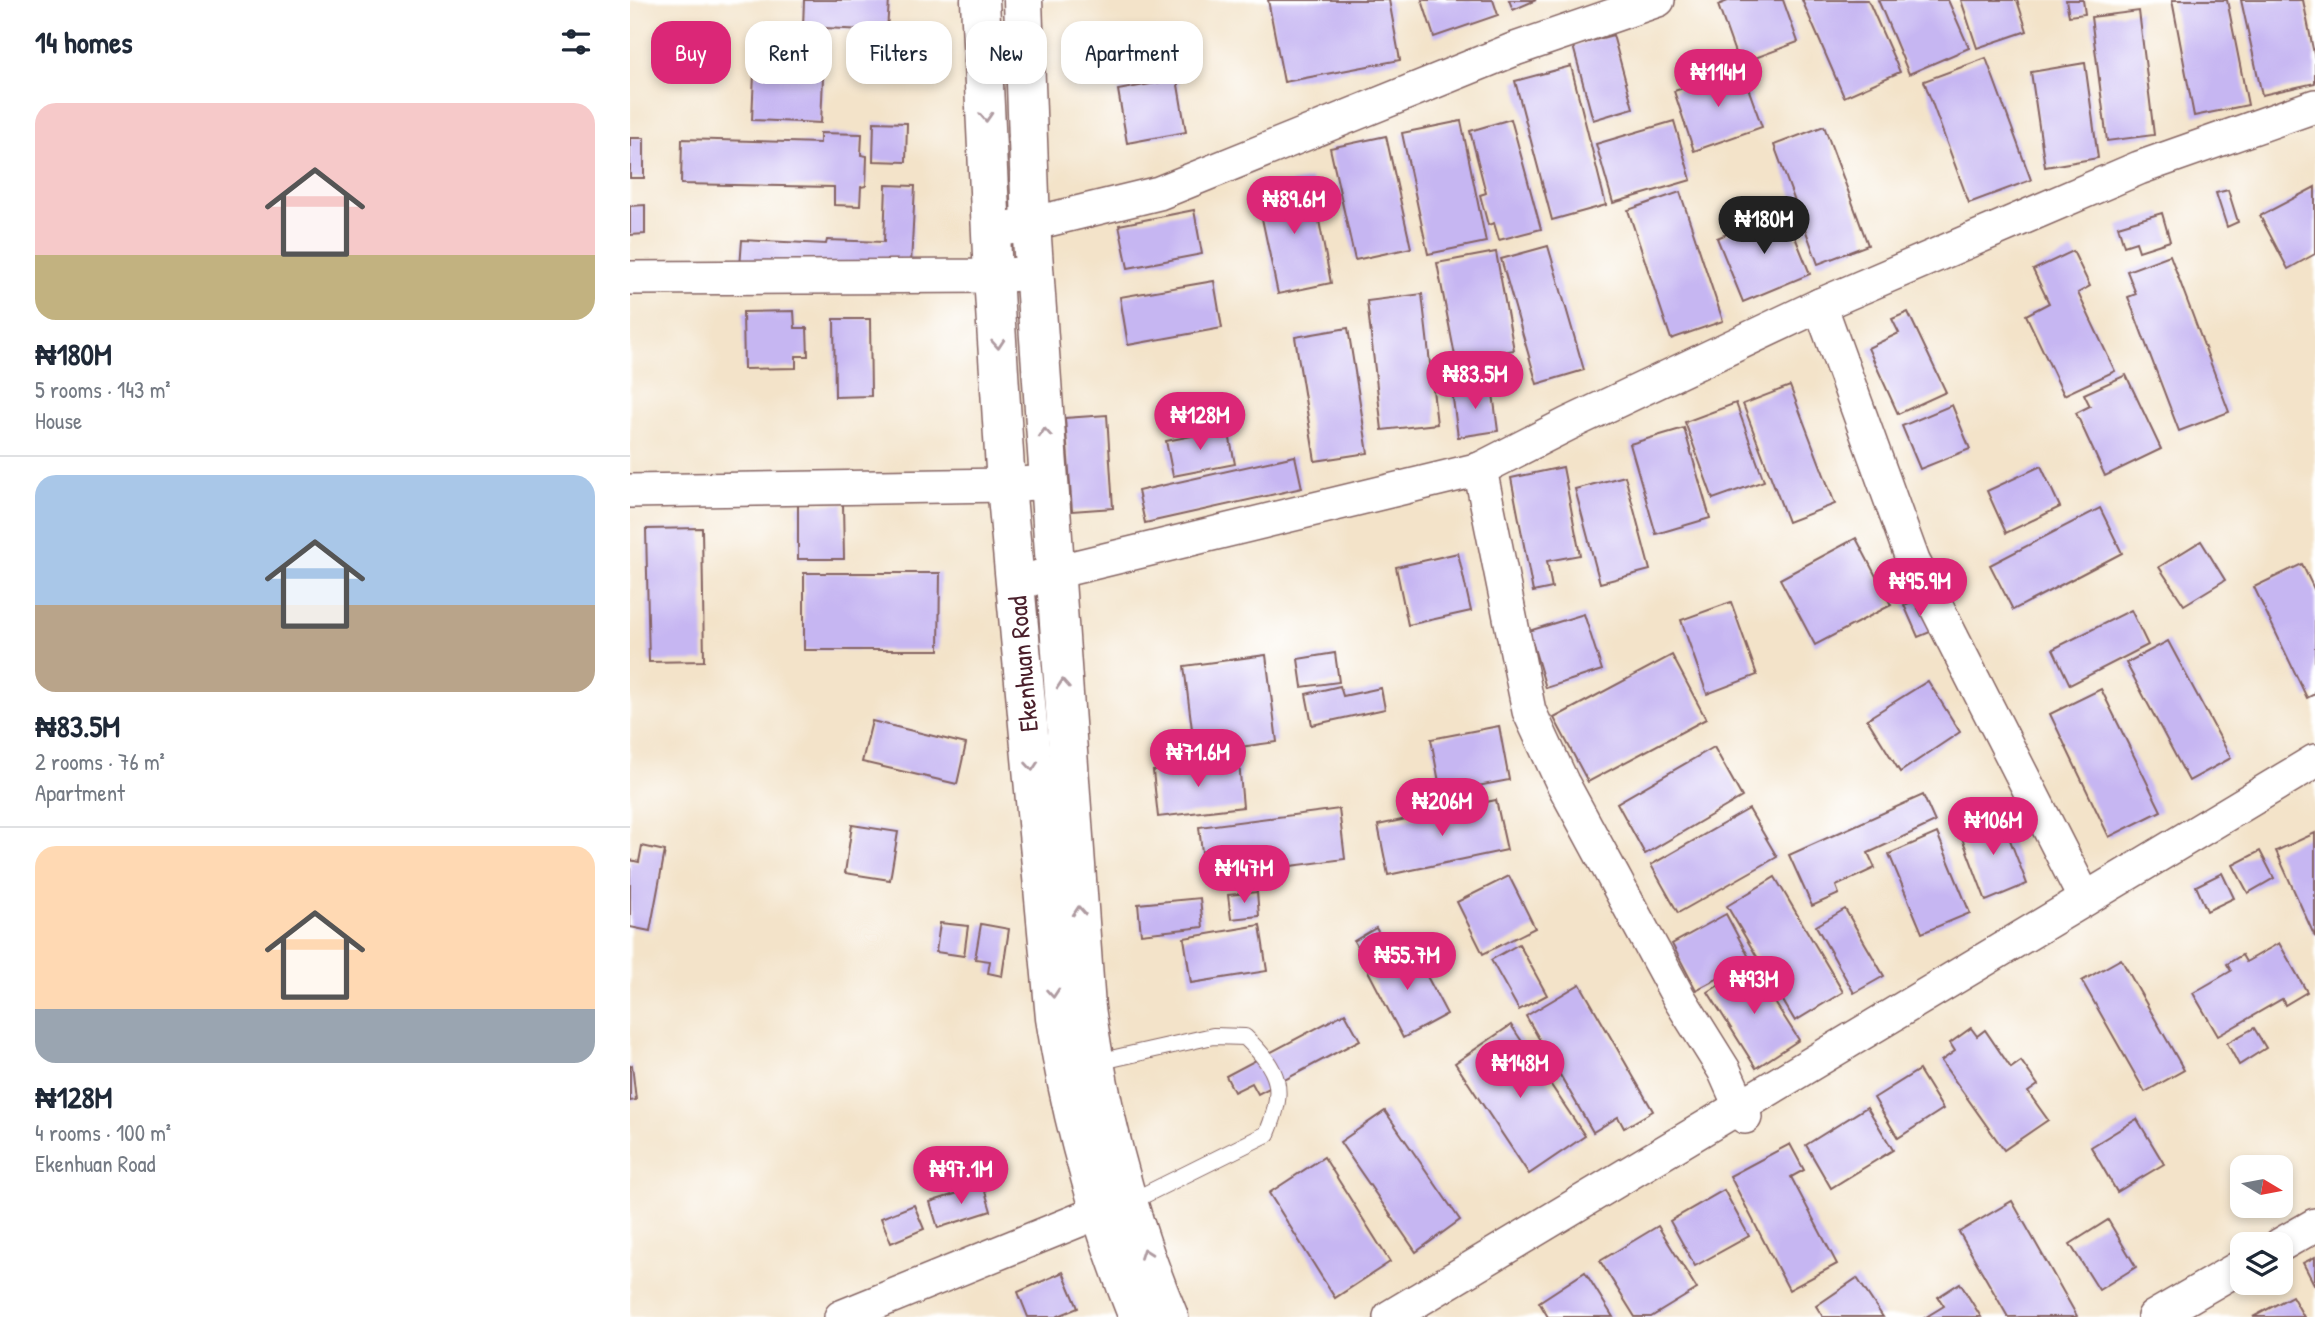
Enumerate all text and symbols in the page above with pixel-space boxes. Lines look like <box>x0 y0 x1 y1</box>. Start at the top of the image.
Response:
chip: Buy <box>651 21 731 84</box>
chip: Rent <box>745 21 832 84</box>
chip: Filters <box>846 21 952 84</box>
chip: New <box>966 21 1047 84</box>
chip: Apartment <box>1061 21 1203 84</box>
text: 14 homes <box>35 22 133 62</box>
icon: filters <box>557 23 595 61</box>
pin: ₦114M <box>1669 50 1767 109</box>
text: ₦114M <box>1690 56 1746 87</box>
one-way arrow <box>978 112 993 123</box>
icon: home <box>252 149 378 275</box>
pin: ₦89.6M <box>1237 176 1351 236</box>
text: ₦89.6M <box>1263 183 1325 214</box>
pin: ₦180M <box>1715 196 1813 256</box>
text: ₦180M <box>1735 203 1793 234</box>
text: ₦180M <box>35 334 112 374</box>
one-way arrow <box>990 339 1005 350</box>
pin: ₦83.5M <box>1418 352 1532 411</box>
text: ₦83.5M <box>1442 358 1508 389</box>
text: 5 rooms · 143 m² <box>35 374 171 405</box>
pin: ₦128M <box>1151 392 1249 452</box>
text: ₦128M <box>1170 399 1230 430</box>
text: House <box>35 405 82 436</box>
one-way arrow <box>1037 427 1052 438</box>
icon: home <box>252 521 378 647</box>
pin: ₦95.9M <box>1863 558 1977 618</box>
text: ₦95.9M <box>1889 565 1951 596</box>
street label: Ekenhuan Road <box>999 595 1046 733</box>
one-way arrow <box>1056 678 1071 689</box>
text: ₦83.5M <box>35 706 120 746</box>
pin: ₦71.6M <box>1141 730 1255 789</box>
text: ₦71.6M <box>1166 736 1230 767</box>
text: 2 rooms · 76 m² <box>35 746 165 777</box>
one-way arrow <box>1025 761 1040 772</box>
text: Apartment <box>35 777 125 808</box>
pin: ₦206M <box>1393 778 1491 838</box>
text: ₦206M <box>1412 785 1472 816</box>
pin: ₦106M <box>1944 798 2042 857</box>
text: ₦106M <box>1964 804 2022 835</box>
pin: ₦147M <box>1195 846 1293 905</box>
text: ₦147M <box>1215 852 1273 883</box>
icon: home <box>252 892 378 1018</box>
one-way arrow <box>1072 905 1087 916</box>
pin: ₦55.7M <box>1350 932 1464 992</box>
text: ₦55.7M <box>1374 939 1440 970</box>
pin: ₦93M <box>1713 956 1795 1016</box>
text: ₦93M <box>1729 963 1779 994</box>
one-way arrow <box>1045 988 1060 999</box>
pin: ₦148M <box>1471 1040 1569 1100</box>
text: ₦148M <box>1491 1047 1549 1078</box>
text: ₦128M <box>35 1077 112 1117</box>
text: 4 rooms · 100 m² <box>35 1117 171 1148</box>
pin: ₦97.1M <box>904 1146 1018 1206</box>
text: Ekenhuan Road <box>35 1148 156 1179</box>
text: ₦97.1M <box>929 1153 993 1184</box>
north arrow <box>2230 1155 2292 1218</box>
map controls <box>2230 1155 2293 1295</box>
button: layers <box>2230 1232 2293 1295</box>
one-way arrow <box>1139 1248 1153 1260</box>

